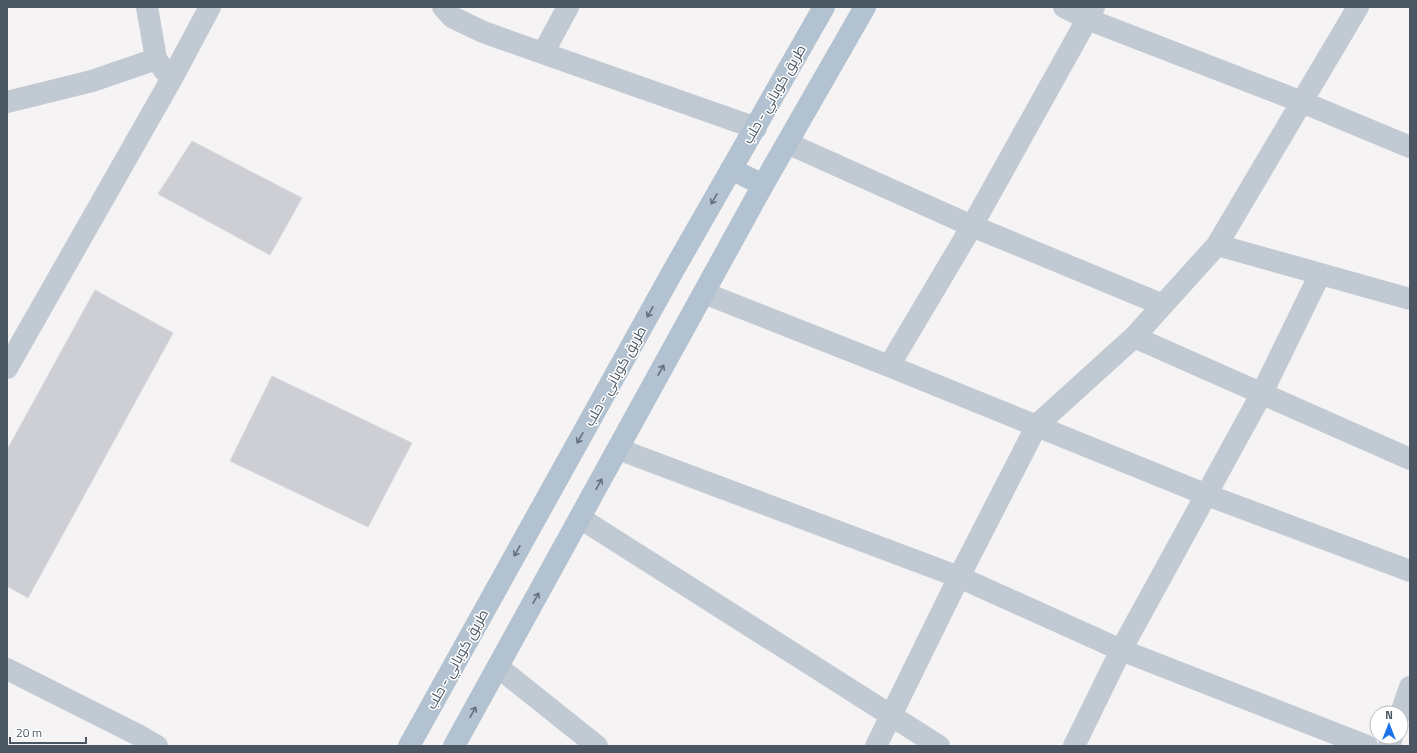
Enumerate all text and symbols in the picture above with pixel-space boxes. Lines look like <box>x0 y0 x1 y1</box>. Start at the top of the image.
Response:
street label: طريق كوباني - حلب <box>737 40 812 148</box>
one-way arrow <box>710 193 718 205</box>
one-way arrow <box>646 306 654 318</box>
street label: طريق كوباني - حلب <box>578 322 653 431</box>
one-way arrow <box>658 365 666 377</box>
one-way arrow <box>576 432 584 444</box>
one-way arrow <box>596 479 603 491</box>
one-way arrow <box>513 545 520 557</box>
one-way arrow <box>533 592 540 604</box>
street label: طريق كوباني - حلب <box>420 605 495 714</box>
north arrow <box>1369 705 1409 745</box>
one-way arrow <box>470 706 477 718</box>
text: N <box>1385 707 1393 723</box>
scale bar <box>10 719 86 745</box>
text: 20 m <box>16 723 42 742</box>

